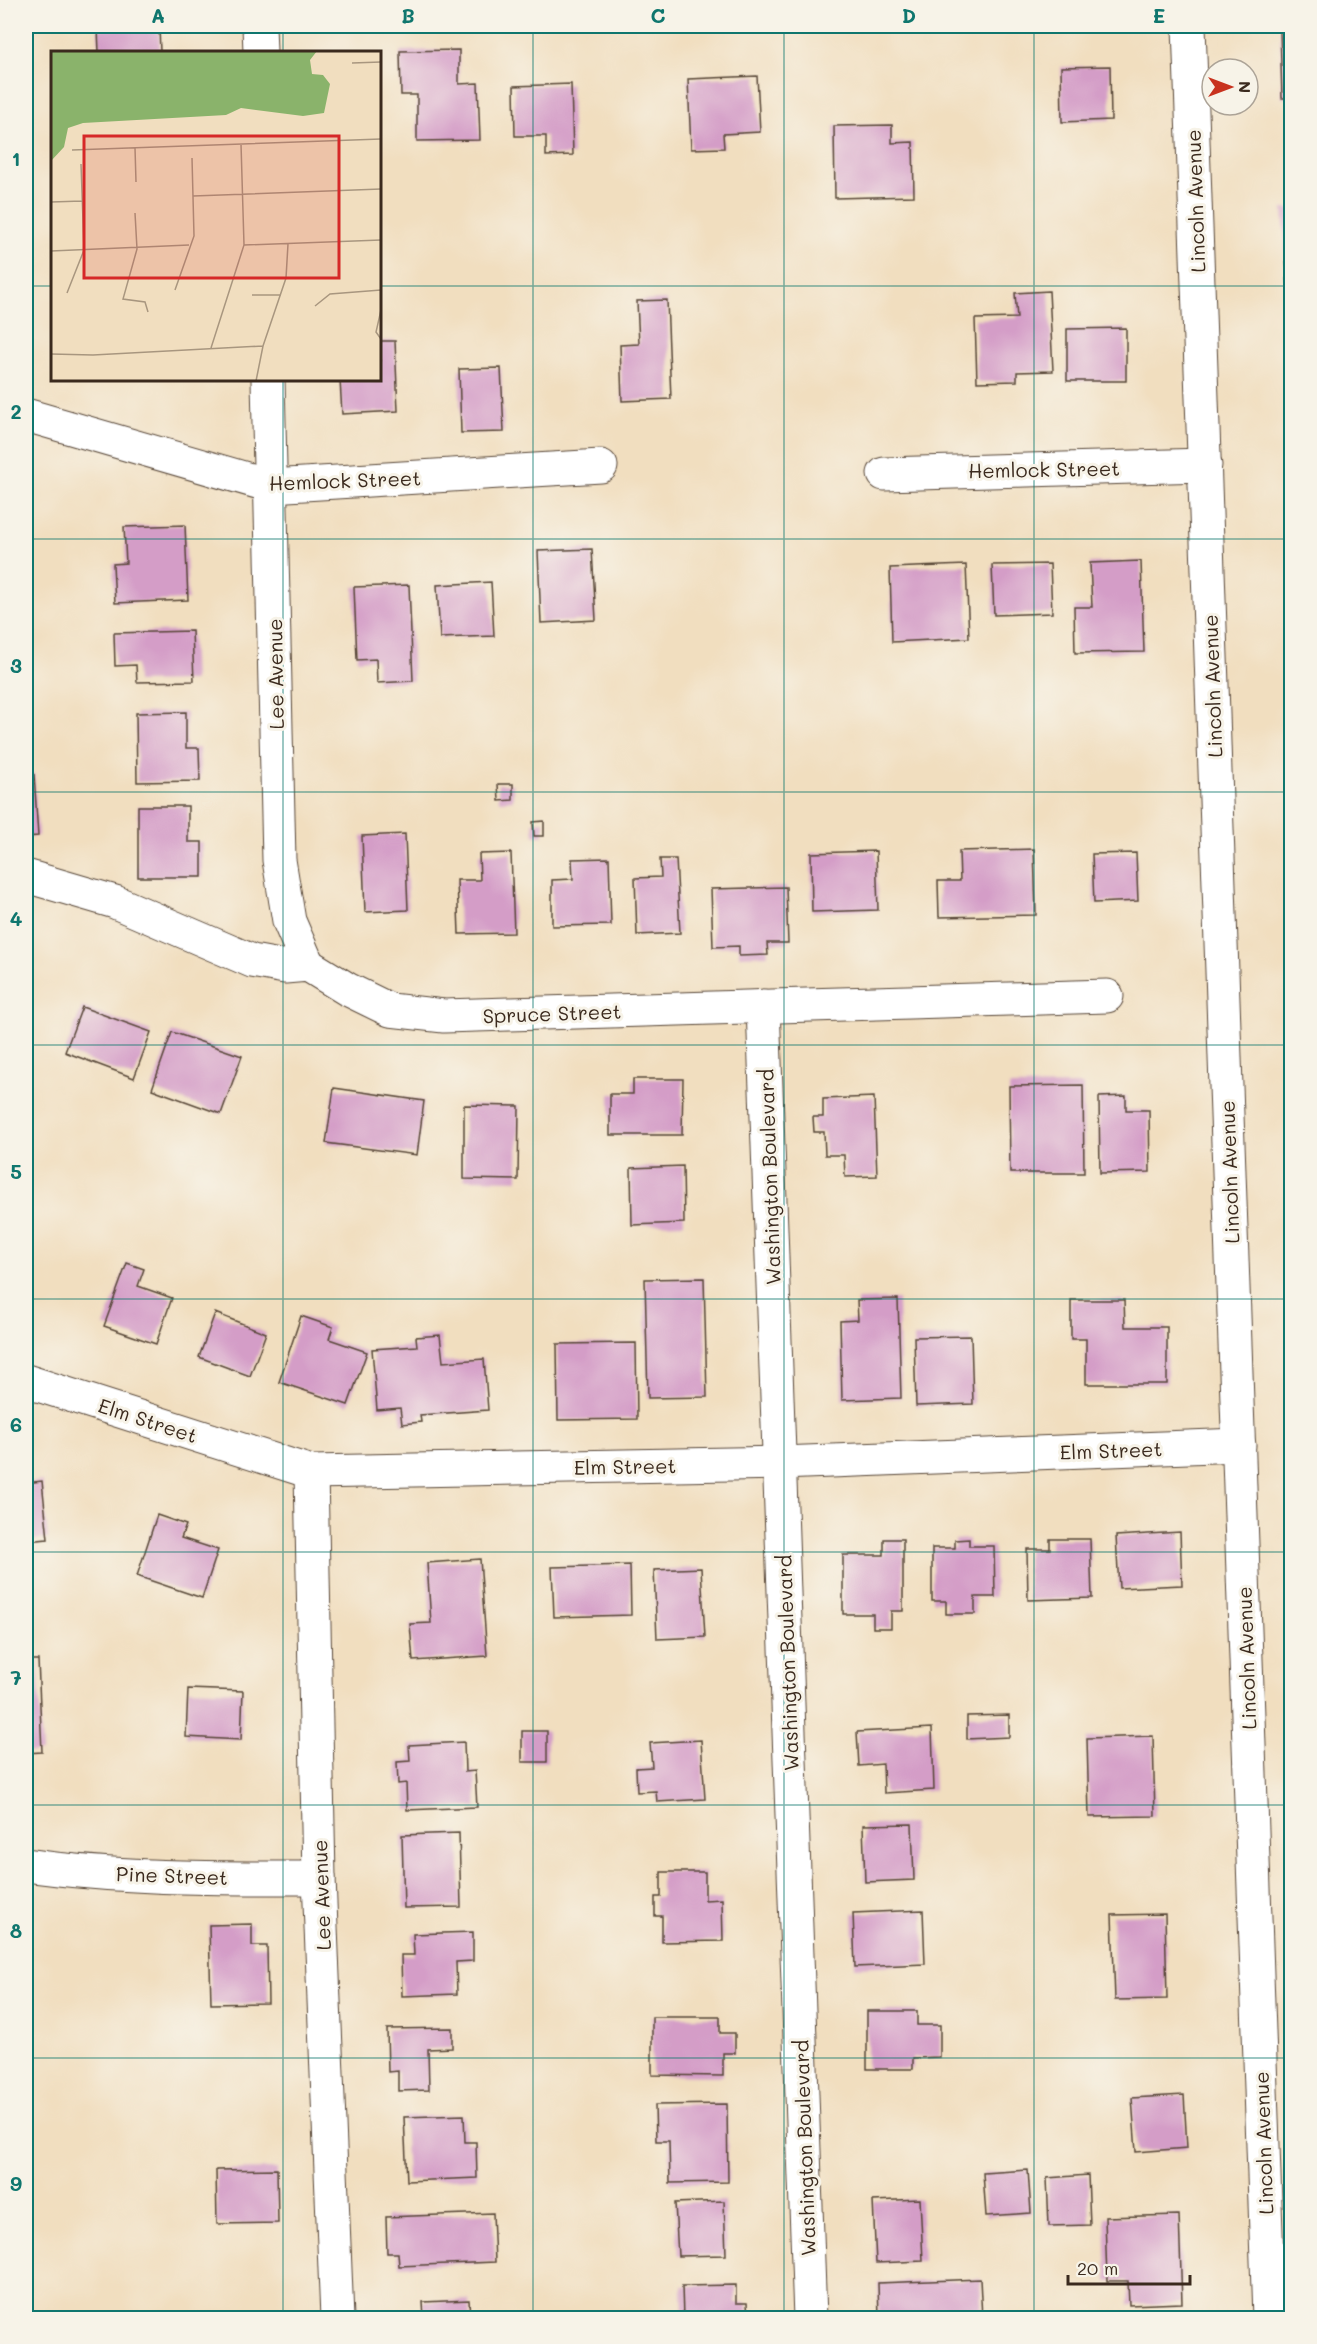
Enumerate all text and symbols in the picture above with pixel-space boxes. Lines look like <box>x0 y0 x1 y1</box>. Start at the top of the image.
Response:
text: A <box>151 2 165 28</box>
text: B <box>401 2 415 28</box>
text: C <box>651 2 666 28</box>
text: D <box>902 2 916 28</box>
text: E <box>1153 2 1165 28</box>
inset map <box>51 51 381 381</box>
north arrow <box>1200 57 1260 117</box>
text: N <box>1235 81 1256 93</box>
street label: Lincoln Avenue <box>1180 129 1210 273</box>
text: 1 <box>12 145 20 171</box>
text: 2 <box>10 398 22 424</box>
street label: Hemlock Street <box>968 455 1120 483</box>
street label: Hemlock Street <box>269 464 421 496</box>
street label: Lincoln Avenue <box>1197 614 1227 758</box>
street label: Lee Avenue <box>261 618 289 730</box>
text: 3 <box>10 652 22 678</box>
text: 4 <box>10 905 23 931</box>
street label: Spruce Street <box>482 998 622 1028</box>
street label: Washington Boulevard <box>752 1068 786 1286</box>
street label: Lincoln Avenue <box>1214 1100 1244 1244</box>
text: 5 <box>10 1158 22 1184</box>
street label: Elm Street <box>95 1392 201 1448</box>
text: 6 <box>10 1411 22 1437</box>
street label: Elm Street <box>1059 1435 1163 1465</box>
street label: Elm Street <box>574 1452 676 1480</box>
street label: Washington Boulevard <box>770 1554 804 1772</box>
street label: Lincoln Avenue <box>1231 1586 1261 1730</box>
text: 7 <box>10 1664 22 1690</box>
street label: Lee Avenue <box>306 1839 336 1951</box>
street label: Pine Street <box>116 1860 228 1890</box>
text: 8 <box>10 1917 22 1943</box>
street label: Washington Boulevard <box>787 2039 821 2257</box>
street label: Lincoln Avenue <box>1248 2071 1278 2215</box>
text: 9 <box>10 2170 22 2196</box>
scale bar <box>1068 2248 1190 2286</box>
text: 20 m <box>1077 2256 1118 2280</box>

